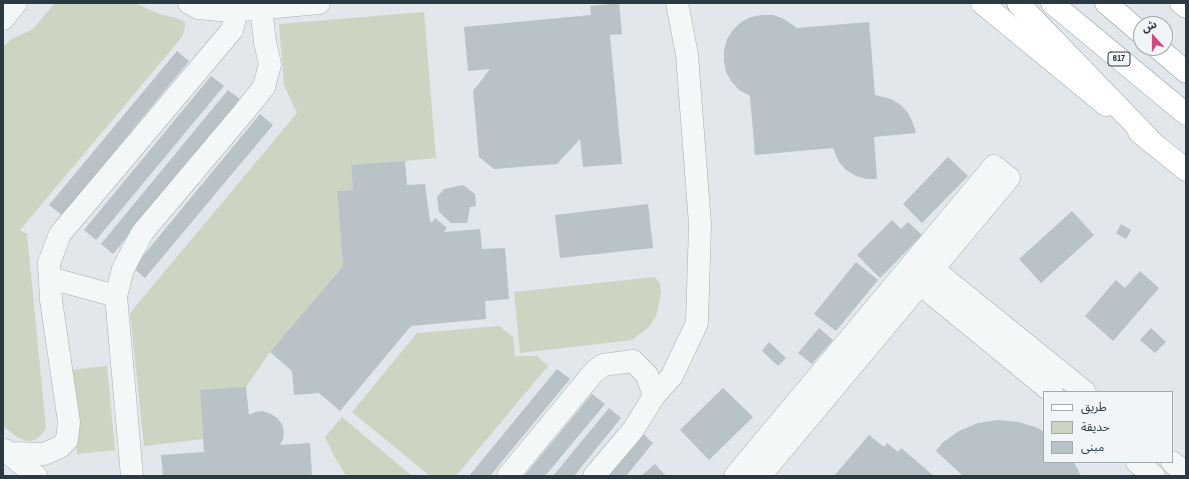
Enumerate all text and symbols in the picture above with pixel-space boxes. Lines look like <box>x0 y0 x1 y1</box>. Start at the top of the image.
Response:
north arrow <box>1133 16 1173 56</box>
text: ش <box>1140 16 1159 35</box>
road number: 617 <box>1108 52 1130 66</box>
legend <box>1043 391 1173 463</box>
text: طريق <box>1081 399 1107 415</box>
text: حديقة <box>1081 419 1110 435</box>
text: مبنى <box>1081 439 1104 455</box>

